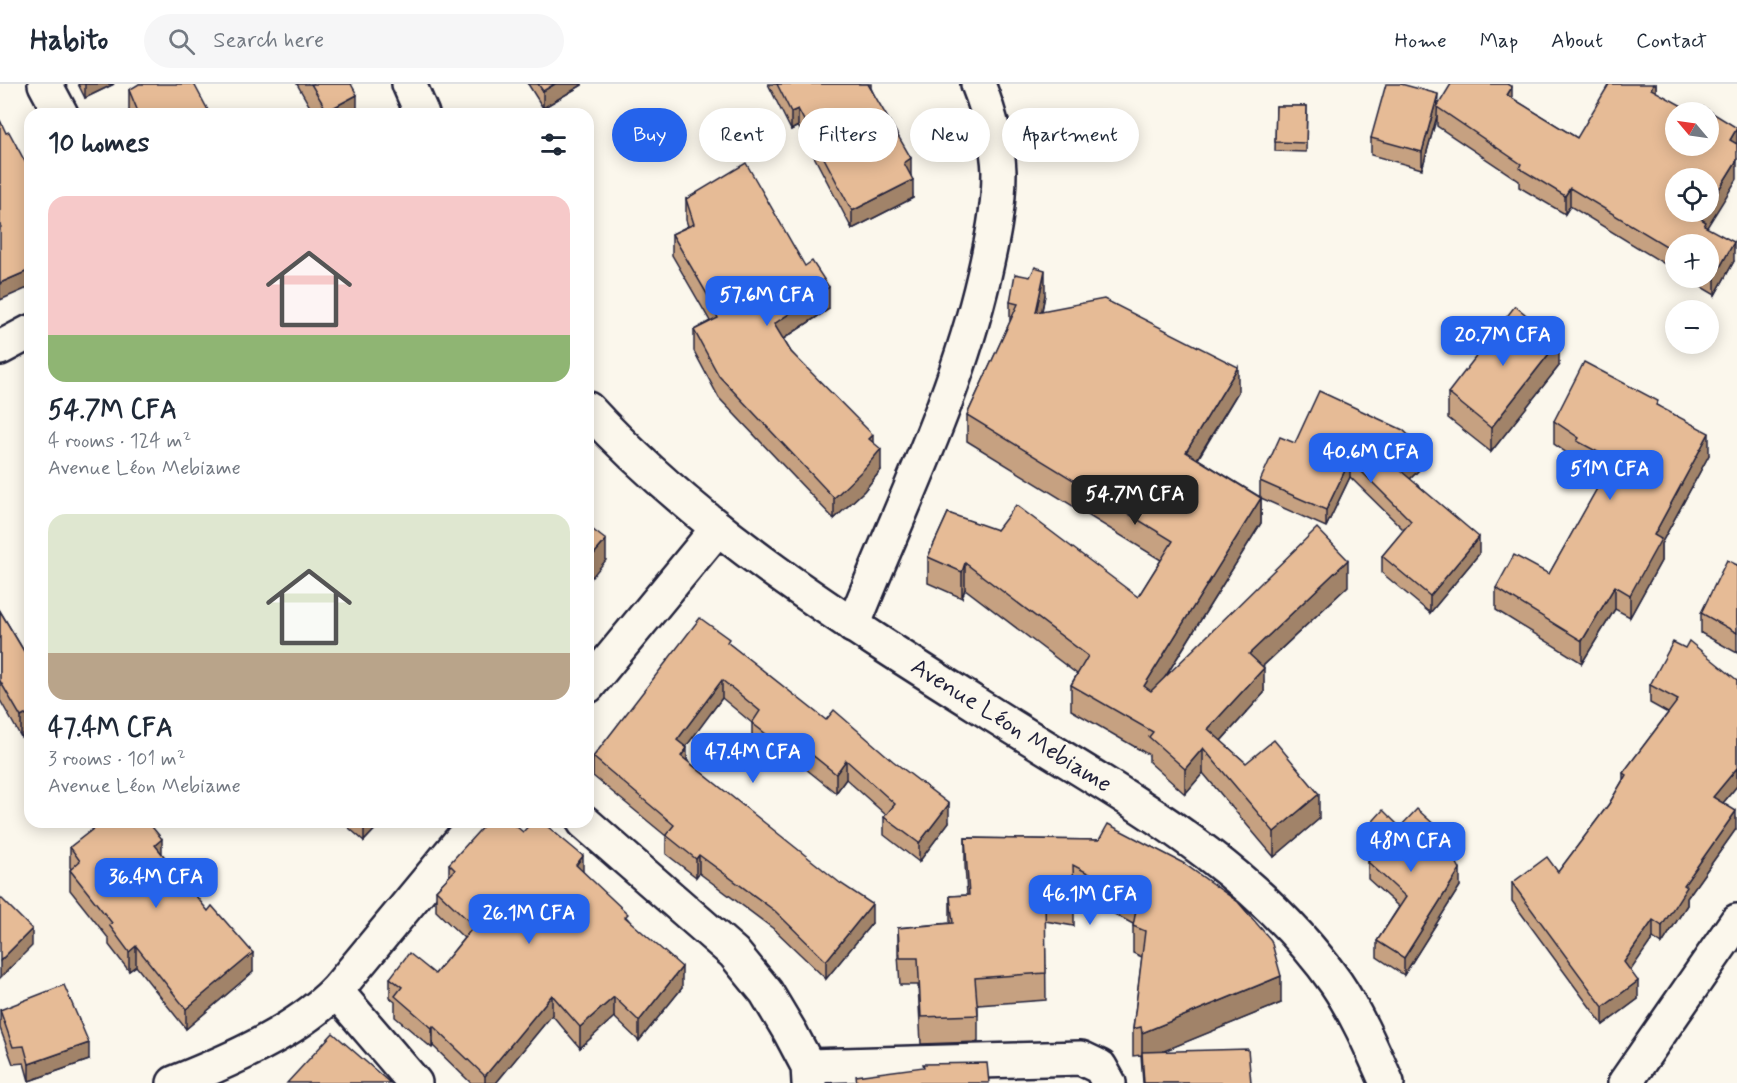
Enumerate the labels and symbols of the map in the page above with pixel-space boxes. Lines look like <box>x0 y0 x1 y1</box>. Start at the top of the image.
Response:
north arrow <box>1665 102 1719 156</box>
pin: 57.6M CFA <box>698 276 836 327</box>
pin: 20.7M CFA <box>1434 316 1572 367</box>
pin: 40.6M CFA <box>1302 433 1440 484</box>
pin: 51M CFA <box>1555 450 1665 501</box>
pin: 54.7M CFA <box>1066 475 1204 526</box>
street label: Avenue Léon Mebiame <box>905 652 1117 800</box>
pin: 47.4M CFA <box>684 733 822 784</box>
pin: 48M CFA <box>1356 822 1466 873</box>
pin: 36.4M CFA <box>87 858 225 909</box>
pin: 46.1M CFA <box>1021 875 1159 926</box>
pin: 26.1M CFA <box>460 894 598 945</box>

